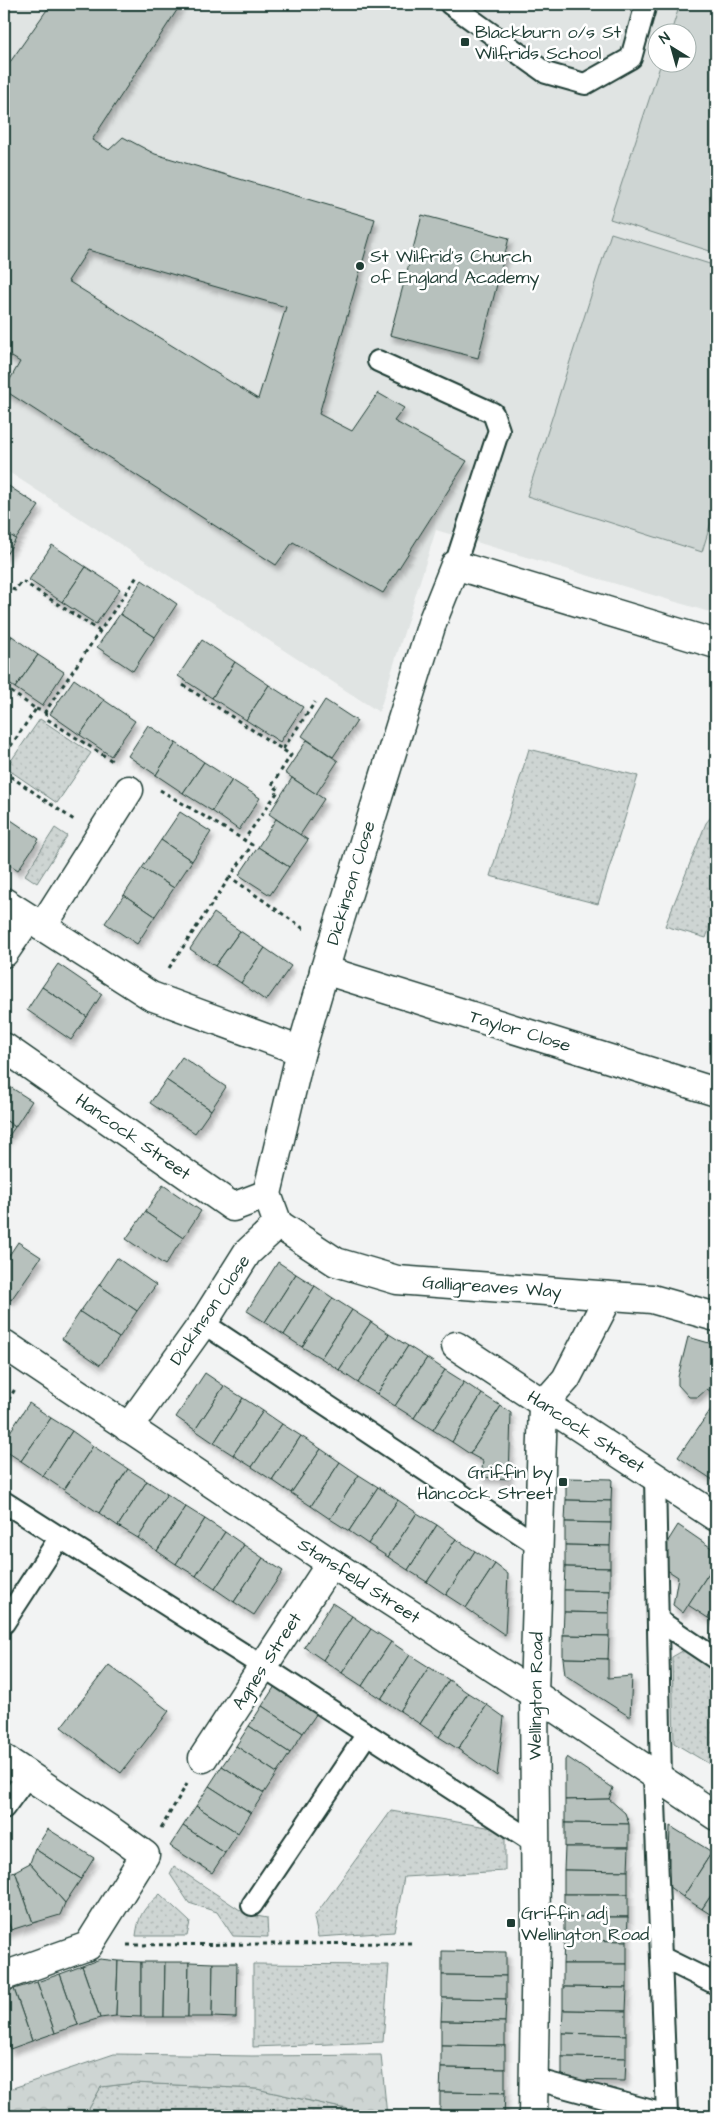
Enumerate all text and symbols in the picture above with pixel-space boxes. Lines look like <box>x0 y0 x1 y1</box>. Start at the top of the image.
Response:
place label: Blackburn o/s St Wilfrids School <box>475 20 622 66</box>
north arrow <box>648 22 698 72</box>
text: N <box>655 28 674 49</box>
marker: Blackburn o/s St Wilfrids School <box>459 36 471 48</box>
place label: St Wilfrid's Church of England Academy <box>370 244 539 291</box>
marker: St Wilfrid's Church of England Academy <box>354 260 366 272</box>
street label: Dickinson Close <box>320 818 382 948</box>
street label: Taylor Close <box>466 1004 574 1059</box>
street label: Hancock Street <box>70 1088 196 1187</box>
street label: Dickinson Close <box>164 1250 256 1370</box>
street label: Galligreaves Way <box>422 1270 563 1305</box>
street label: Hancock Street <box>522 1385 650 1480</box>
place label: Griffin by Hancock Street <box>417 1460 554 1506</box>
marker: Griffin by Hancock Street <box>557 1476 569 1488</box>
street label: Stansfeld Street <box>293 1532 426 1630</box>
street label: Agnes Street <box>226 1607 309 1715</box>
street label: Wellington Road <box>522 1632 551 1760</box>
place label: Griffin adj Wellington Road <box>521 1901 649 1948</box>
marker: Griffin adj Wellington Road <box>505 1917 517 1929</box>

